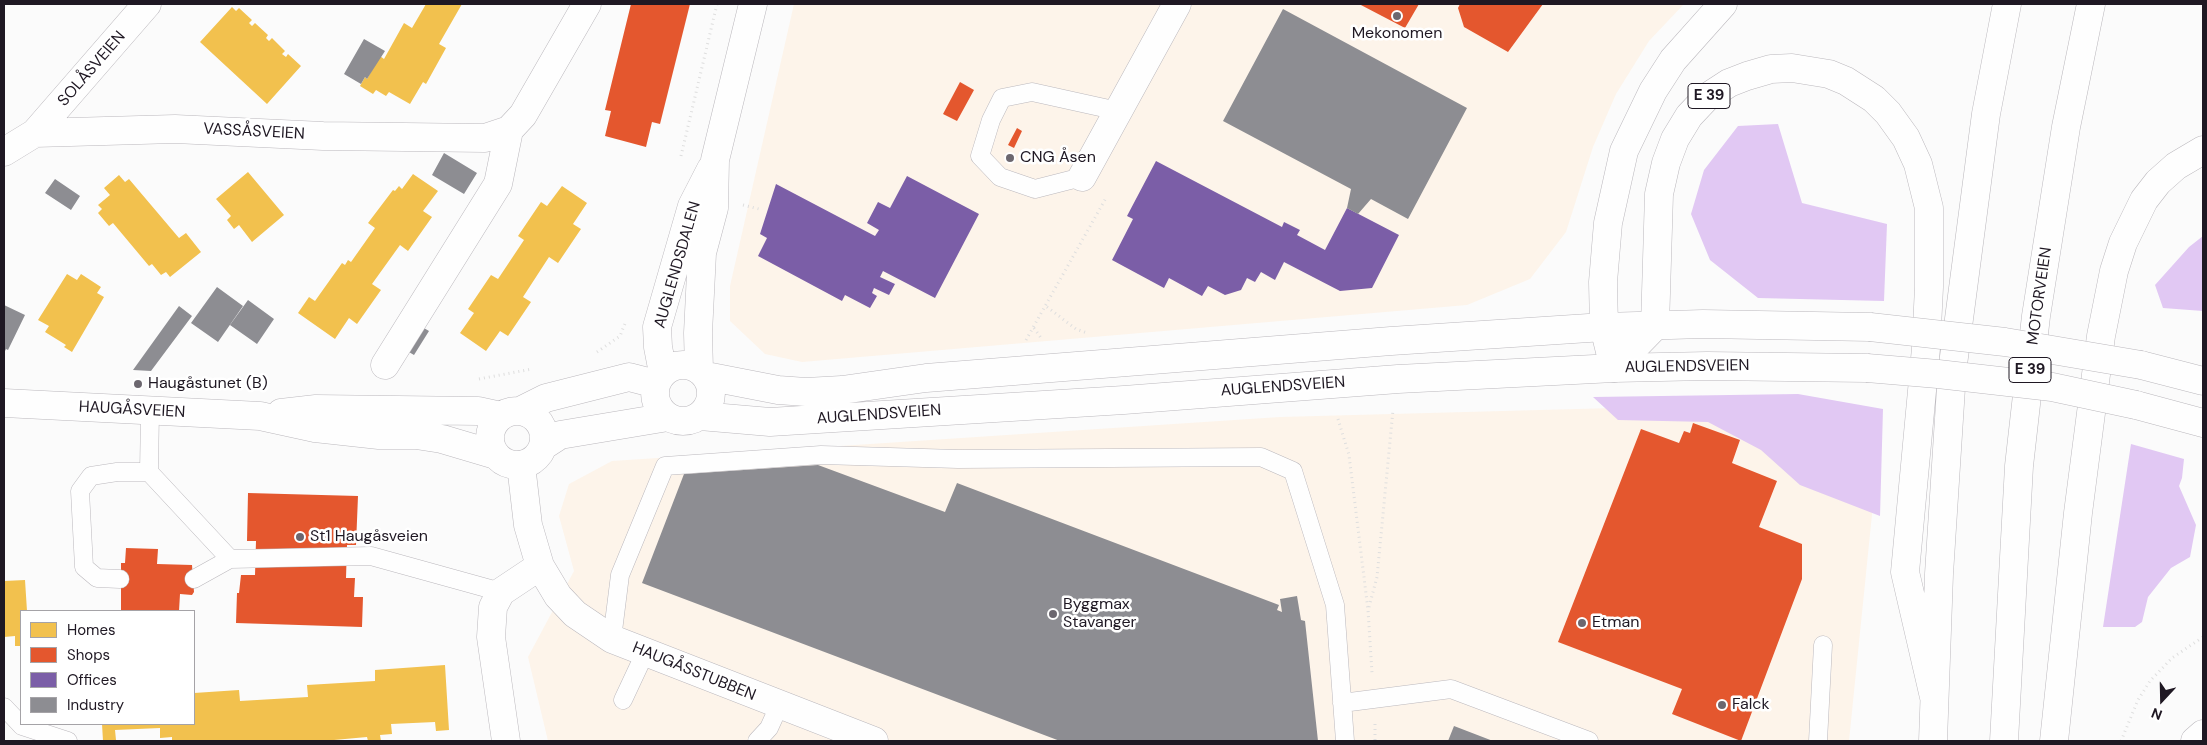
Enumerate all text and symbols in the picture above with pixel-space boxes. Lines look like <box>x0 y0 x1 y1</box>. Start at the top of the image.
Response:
marker: Mekonomen <box>1391 10 1403 22</box>
place label: Mekonomen <box>1352 24 1442 44</box>
street label: SOLÅSVEIEN <box>54 28 130 110</box>
road number: E 39 <box>1688 84 1730 108</box>
street label: VASSÅSVEIEN <box>203 120 305 144</box>
place label: CNG Åsen <box>1020 148 1096 168</box>
marker: CNG Åsen <box>1004 152 1016 164</box>
street label: AUGLENDSDALEN <box>651 199 705 331</box>
street label: MOTORVEIEN <box>2024 246 2056 346</box>
street label: AUGLENDSVEIEN <box>1624 356 1750 378</box>
road number: E 39 <box>2009 358 2051 382</box>
street label: AUGLENDSVEIEN <box>1220 373 1346 401</box>
place label: Haugåstunet (B) <box>148 374 268 394</box>
marker: Haugåstunet (B) <box>132 378 144 390</box>
street label: HAUGÅSVEIEN <box>78 398 186 422</box>
street label: AUGLENDSVEIEN <box>816 401 942 429</box>
place label: St1 Haugåsveien <box>310 527 428 547</box>
marker: St1 Haugåsveien <box>294 531 306 543</box>
place label: Byggmax Stavanger <box>1063 595 1136 633</box>
marker: Byggmax Stavanger <box>1047 608 1059 620</box>
legend <box>20 610 195 725</box>
place label: Etman <box>1592 613 1639 633</box>
marker: Etman <box>1576 617 1588 629</box>
text: Homes <box>67 620 116 640</box>
street label: HAUGÅSSTUBBEN <box>629 638 759 706</box>
text: Shops <box>67 645 110 665</box>
text: Offices <box>67 670 117 690</box>
north arrow <box>2137 675 2187 725</box>
text: Industry <box>67 695 124 715</box>
place label: Falck <box>1732 695 1770 715</box>
marker: Falck <box>1716 699 1728 711</box>
text: N <box>2149 704 2165 724</box>

